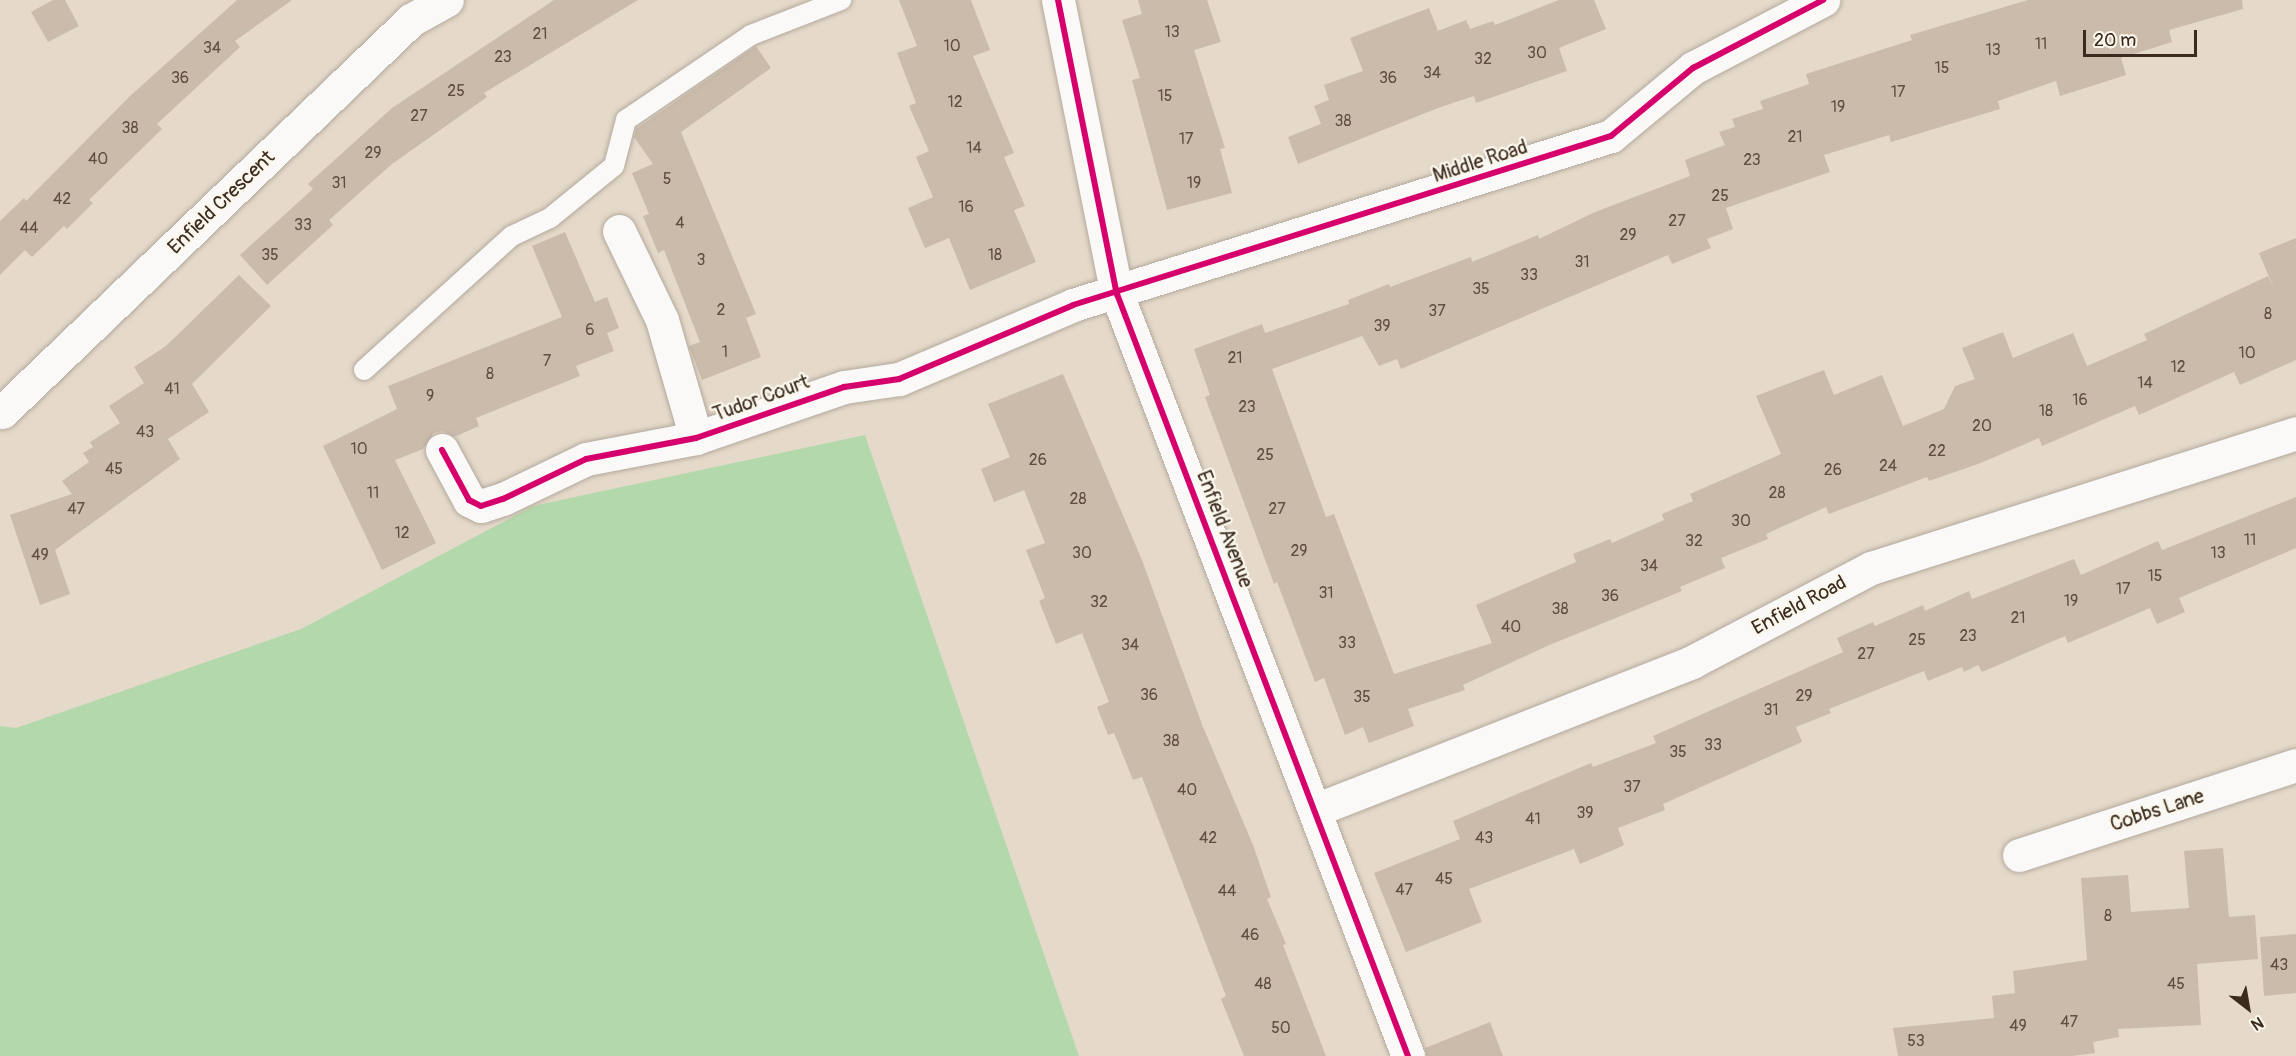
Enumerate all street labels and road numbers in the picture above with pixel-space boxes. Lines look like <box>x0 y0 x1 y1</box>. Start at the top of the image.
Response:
street label: Middle Road <box>1430 134 1530 188</box>
street label: Enfield Crescent <box>163 145 279 259</box>
street label: Tudor Court <box>710 370 812 426</box>
street label: Enfield Avenue <box>1192 467 1258 591</box>
street label: Enfield Road <box>1748 570 1850 640</box>
street label: Cobbs Lane <box>2107 784 2207 836</box>

